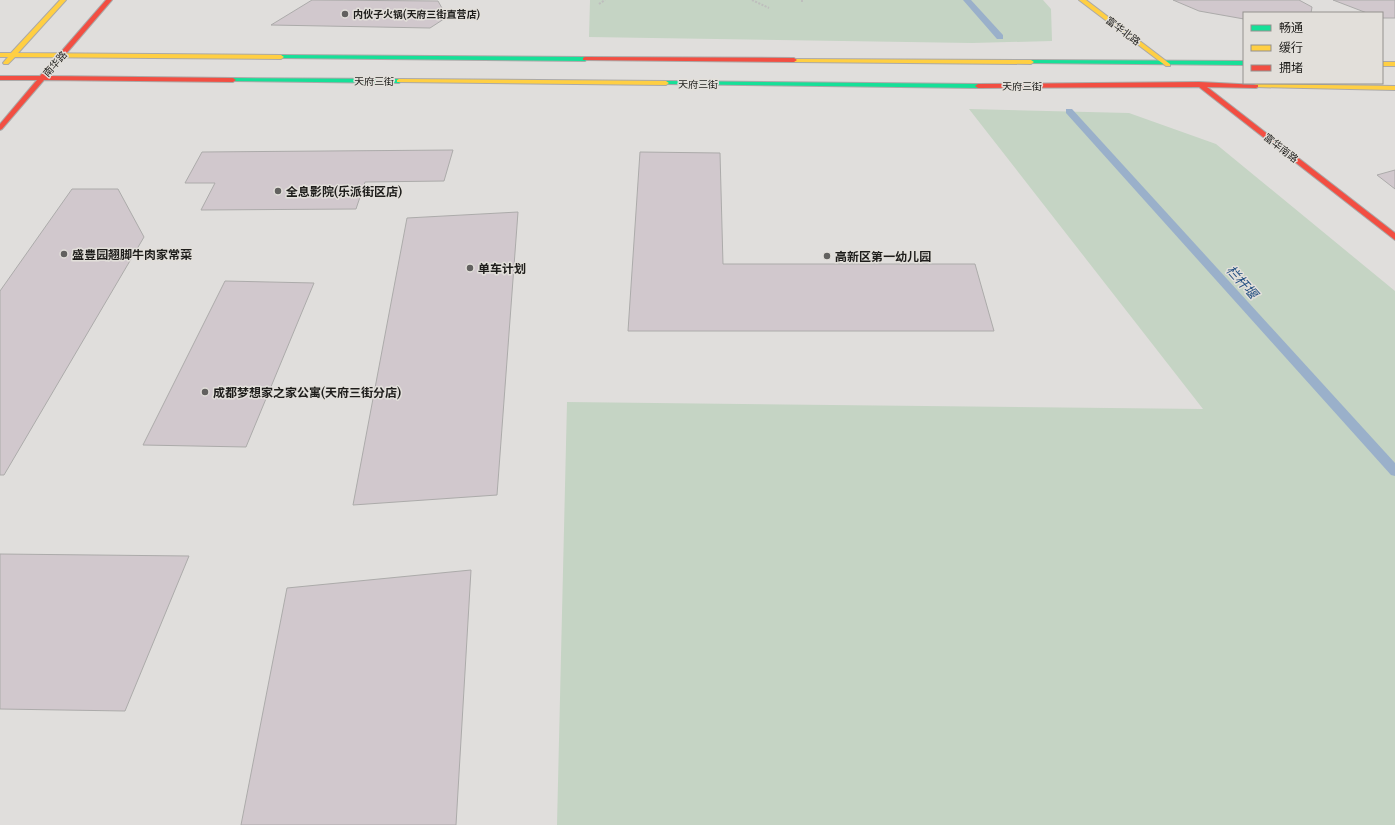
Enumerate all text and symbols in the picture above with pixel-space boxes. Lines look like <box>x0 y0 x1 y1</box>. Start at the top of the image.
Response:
place label: 内伙子火锅(天府三街直营店) <box>353 8 480 21</box>
marker: 内伙子火锅(天府三街直营店) <box>340 9 350 19</box>
legend <box>1243 12 1383 84</box>
street label: 富华北路 <box>1103 14 1143 48</box>
text: 畅通 <box>1279 20 1303 35</box>
text: 缓行 <box>1279 40 1303 55</box>
street label: 南华路 <box>40 48 70 80</box>
text: 拥堵 <box>1279 60 1303 75</box>
street label: 天府三街 <box>354 75 394 88</box>
street label: 天府三街 <box>678 78 718 91</box>
street label: 天府三街 <box>1002 80 1042 93</box>
street label: 富华南路 <box>1261 131 1301 165</box>
place label: 全息影院(乐派街区店) <box>286 184 402 199</box>
marker: 全息影院(乐派街区店) <box>273 186 283 196</box>
place label: 盛豊园翘脚牛肉家常菜 <box>72 247 192 262</box>
marker: 盛豊园翘脚牛肉家常菜 <box>59 249 69 259</box>
place label: 高新区第一幼儿园 <box>835 249 931 264</box>
marker: 高新区第一幼儿园 <box>822 251 832 261</box>
place label: 单车计划 <box>478 261 526 276</box>
water label: 栏杆堰 <box>1223 262 1263 304</box>
marker: 单车计划 <box>465 263 475 273</box>
place label: 成都梦想家之家公寓(天府三街分店) <box>213 385 401 400</box>
marker: 成都梦想家之家公寓(天府三街分店) <box>200 387 210 397</box>

